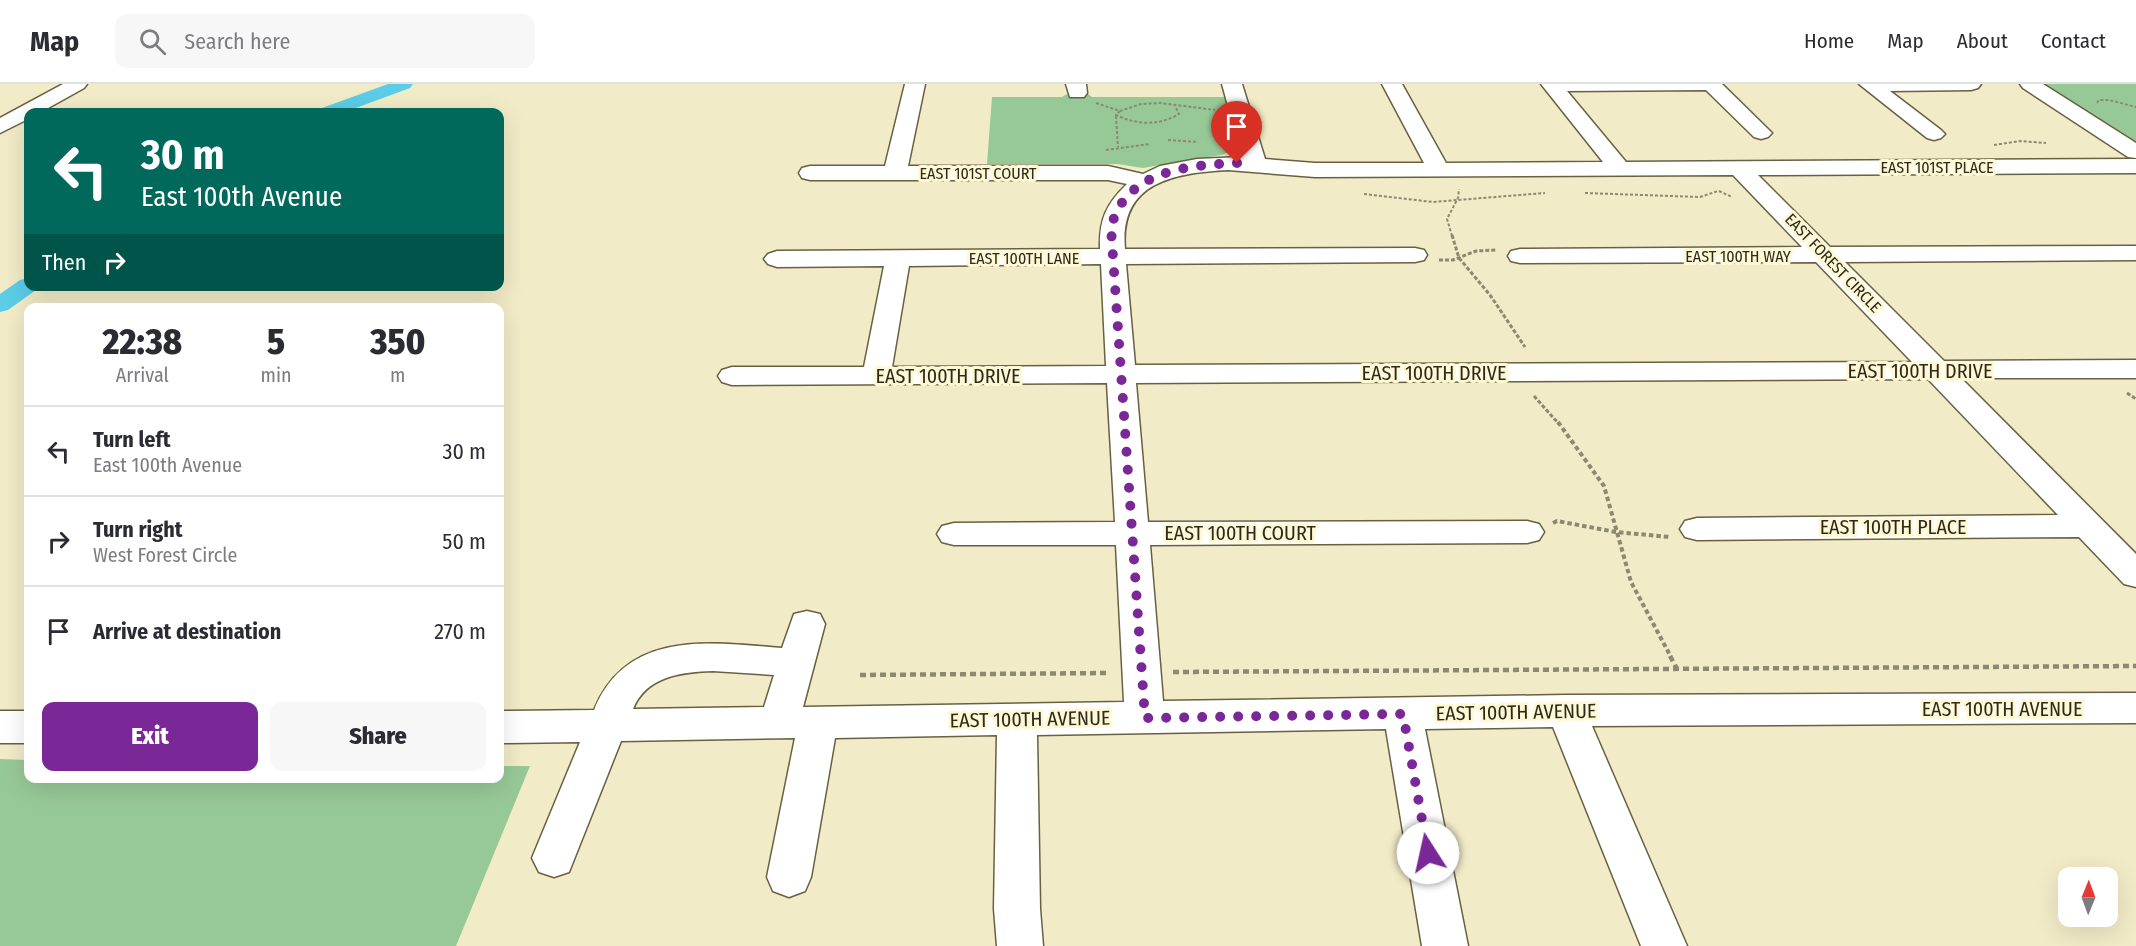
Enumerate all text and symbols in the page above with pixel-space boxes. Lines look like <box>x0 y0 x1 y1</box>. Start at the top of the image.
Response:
search box <box>115 14 535 68</box>
text: Map <box>30 25 79 58</box>
icon: search <box>136 25 169 58</box>
text: Search here <box>184 28 290 55</box>
text: Home <box>1804 28 1854 54</box>
text: Map <box>1887 28 1924 54</box>
text: About <box>1957 28 2008 54</box>
text: Contact <box>2041 28 2106 54</box>
pin <box>1211 101 1262 163</box>
icon: arrive <box>1220 110 1253 143</box>
text: 30 m <box>141 130 225 180</box>
icon: left <box>42 132 120 210</box>
street label: EAST 101ST PLACE <box>1880 158 1994 177</box>
street label: EAST 101ST COURT <box>920 164 1037 183</box>
text: East 100th Avenue <box>141 181 342 213</box>
street label: EAST FOREST CIRCLE <box>1781 210 1885 316</box>
icon: right <box>98 246 131 279</box>
street label: EAST 100TH WAY <box>1685 247 1791 266</box>
text: Then <box>42 249 86 276</box>
street label: EAST 100TH LANE <box>969 249 1079 268</box>
text: 22:38 <box>103 320 182 364</box>
text: 5 <box>267 320 285 364</box>
text: 350 <box>370 320 425 364</box>
street label: EAST 100TH DRIVE <box>1848 359 1992 383</box>
street label: EAST 100TH DRIVE <box>1362 361 1506 385</box>
text: Arrival <box>116 363 169 387</box>
text: min <box>261 363 292 387</box>
text: m <box>390 363 405 387</box>
street label: EAST 100TH DRIVE <box>876 364 1020 388</box>
text: Turn left <box>93 426 171 453</box>
icon: left <box>42 435 75 468</box>
text: 30 m <box>443 438 486 465</box>
text: East 100th Avenue <box>93 453 242 477</box>
street label: EAST 100TH PLACE <box>1820 515 1966 539</box>
text: Turn right <box>93 516 182 543</box>
street label: EAST 100TH COURT <box>1164 521 1316 545</box>
icon: right <box>42 525 75 558</box>
text: 50 m <box>442 528 486 555</box>
text: West Forest Circle <box>93 543 237 567</box>
icon: arrive <box>42 615 75 648</box>
text: Arrive at destination <box>93 618 281 645</box>
text: 270 m <box>434 618 486 645</box>
street label: EAST 100TH AVENUE <box>1922 697 2082 721</box>
street label: EAST 100TH AVENUE <box>1436 699 1596 725</box>
button: Exit <box>42 702 258 771</box>
button: Share <box>270 702 486 771</box>
street label: EAST 100TH AVENUE <box>950 706 1110 732</box>
position arrow <box>1396 821 1460 885</box>
north arrow <box>2058 867 2118 927</box>
map controls <box>2058 867 2118 927</box>

